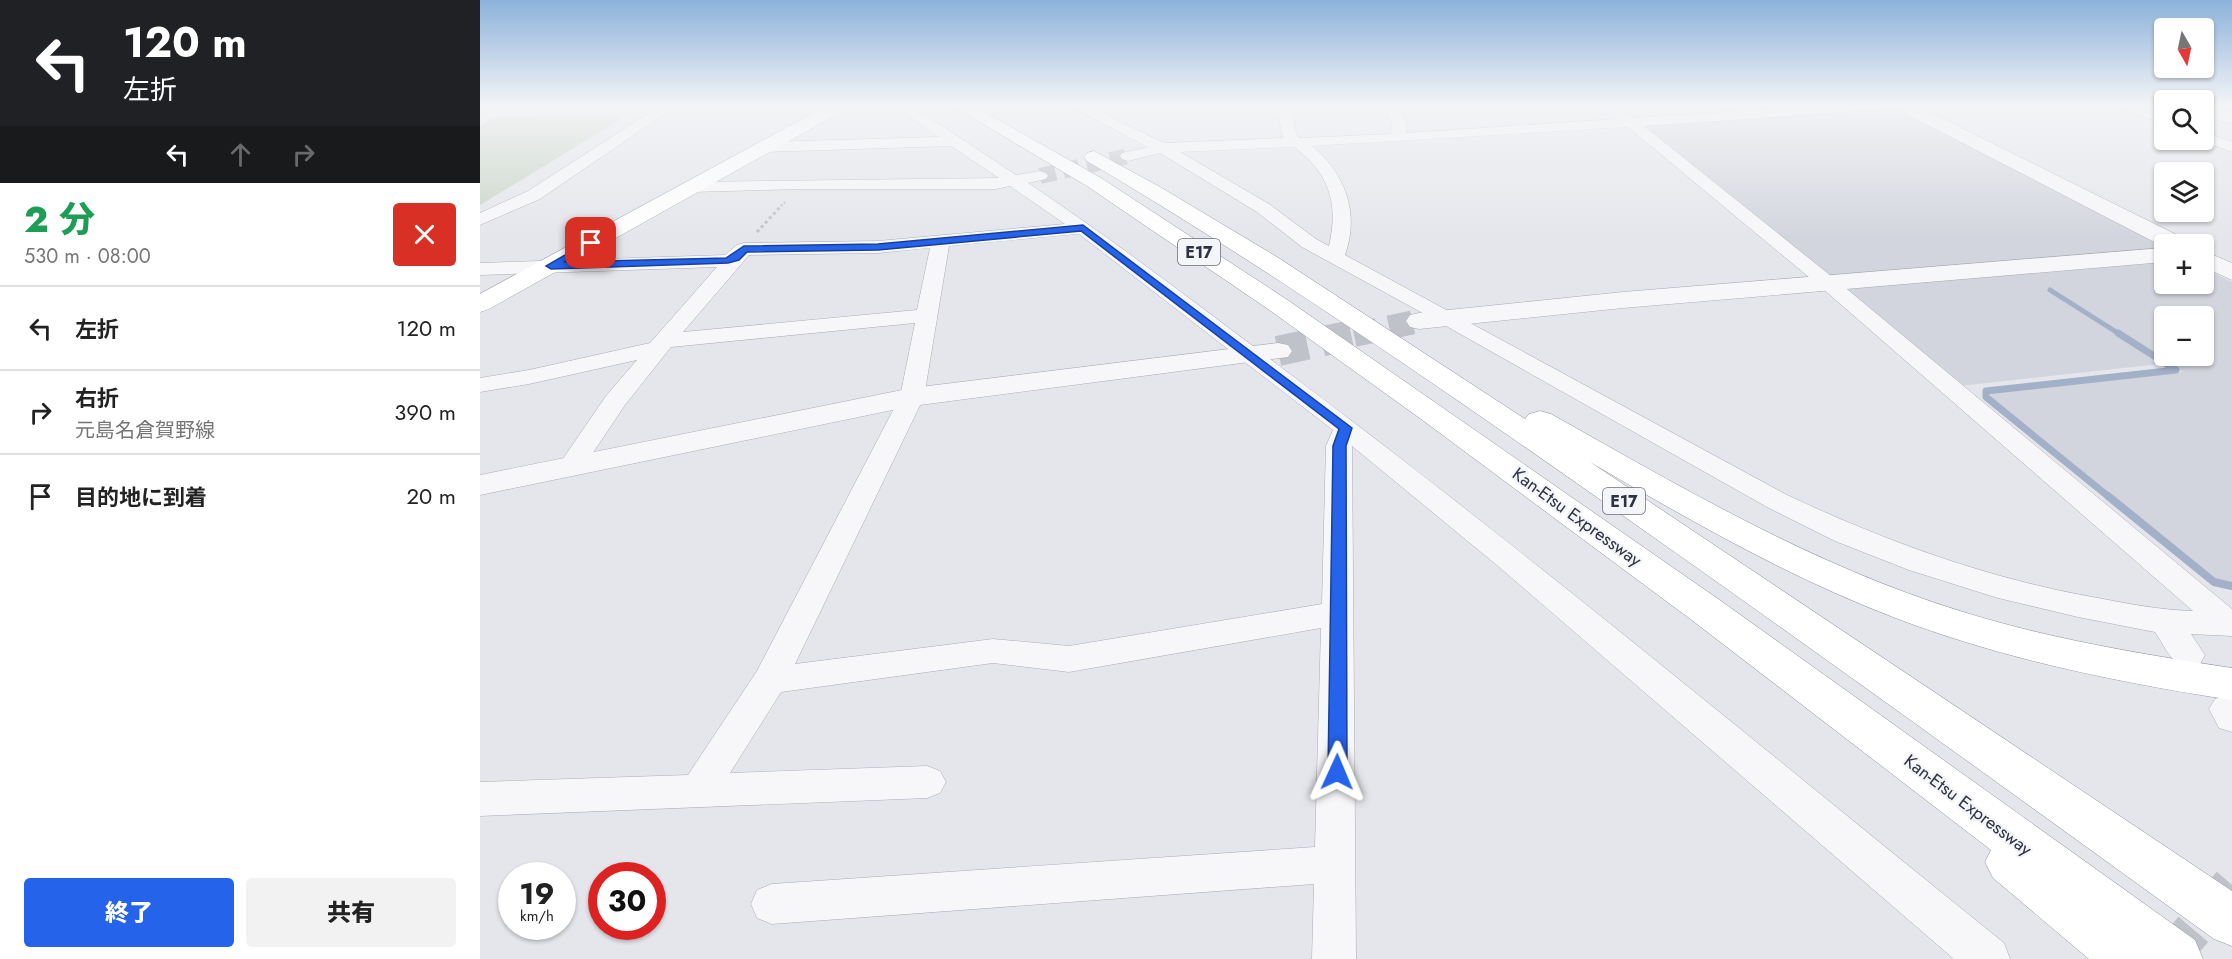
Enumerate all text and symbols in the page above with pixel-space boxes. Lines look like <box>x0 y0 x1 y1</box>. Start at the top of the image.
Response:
text: 120 m <box>123 12 247 73</box>
north arrow <box>2154 18 2214 78</box>
map controls <box>2154 18 2214 366</box>
icon: left <box>24 24 102 102</box>
text: 左折 <box>123 70 177 109</box>
button: search <box>2154 90 2214 150</box>
icon: left <box>161 138 194 171</box>
icon: ahead <box>224 138 257 171</box>
icon: right <box>287 138 320 171</box>
button: layers <box>2154 162 2214 222</box>
text: 2 分 <box>24 193 95 245</box>
button: close <box>393 203 456 266</box>
pin <box>565 217 616 268</box>
icon: arrive <box>574 226 607 259</box>
button: + <box>2154 234 2214 294</box>
road number: E17 <box>1178 239 1220 265</box>
text: 530 m · 08:00 <box>24 242 151 271</box>
button: − <box>2154 306 2214 366</box>
icon: left <box>24 312 57 345</box>
text: 120 m <box>397 312 456 344</box>
text: 左折 <box>75 313 119 345</box>
text: 右折 <box>75 382 119 414</box>
icon: right <box>24 396 57 429</box>
text: 390 m <box>394 396 456 428</box>
text: 元島名倉賀野線 <box>75 416 215 445</box>
street label: Kan-Etsu Expressway <box>1507 461 1647 573</box>
icon: arrive <box>24 480 57 513</box>
text: 20 m <box>407 480 456 512</box>
text: 目的地に到着 <box>75 481 207 513</box>
road number: E17 <box>1603 488 1645 514</box>
position arrow <box>1305 740 1369 804</box>
street label: Kan-Etsu Expressway <box>1899 748 2038 862</box>
speed limit sign: 30 <box>588 862 666 940</box>
text: 19 <box>519 872 555 915</box>
button: 終了 <box>24 878 234 947</box>
button: 共有 <box>246 878 456 947</box>
text: km/h <box>520 905 554 927</box>

